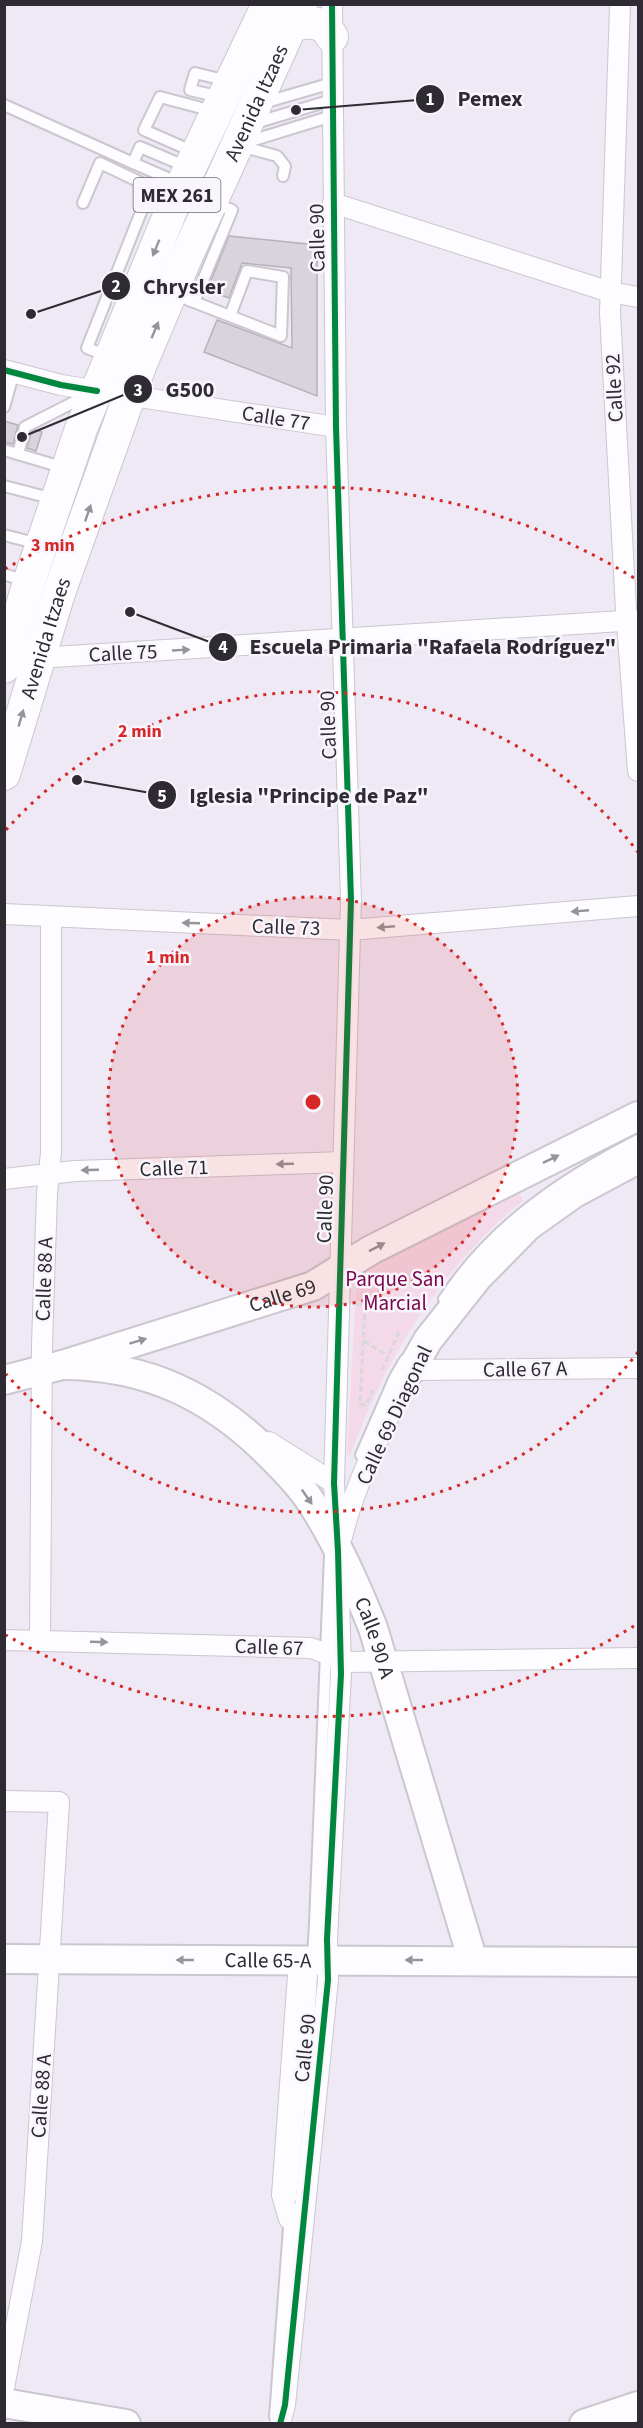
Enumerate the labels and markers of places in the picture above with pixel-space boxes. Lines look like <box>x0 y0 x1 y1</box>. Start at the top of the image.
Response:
callout: Pemex <box>415 79 535 119</box>
callout: Chrysler <box>101 266 237 306</box>
callout: G500 <box>123 369 226 409</box>
callout: Escuela Primaria "Rafaela Rodríguez" <box>208 627 629 667</box>
callout: Iglesia "Principe de Paz" <box>147 775 440 815</box>
centre of rings <box>303 1092 323 1112</box>

